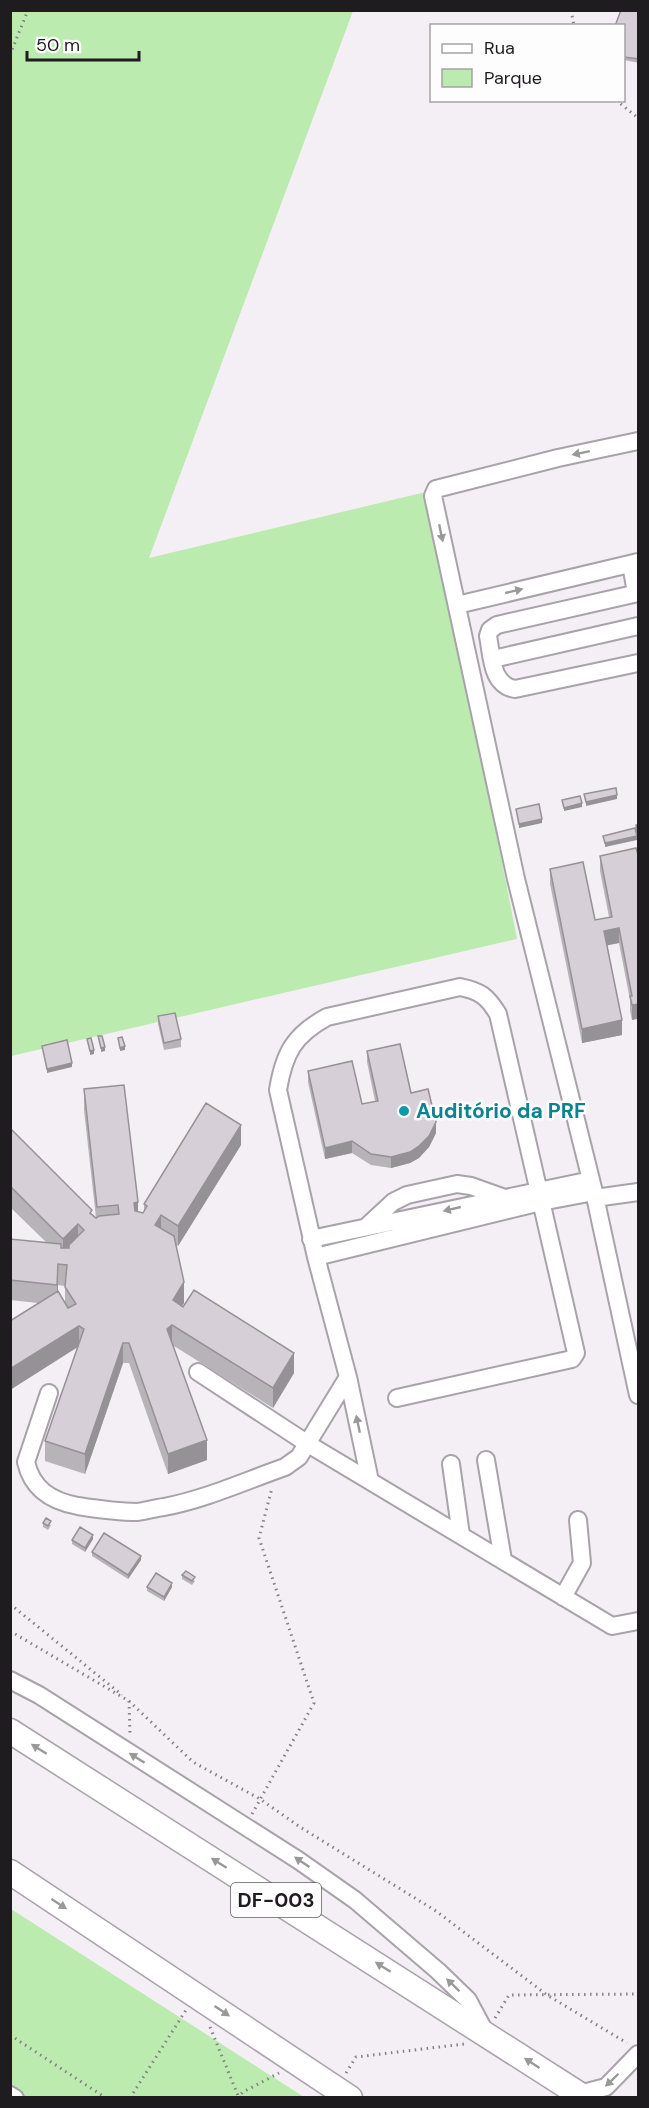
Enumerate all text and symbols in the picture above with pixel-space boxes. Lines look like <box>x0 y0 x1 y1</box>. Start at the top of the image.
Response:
scale bar <box>27 24 140 62</box>
legend <box>430 24 625 102</box>
text: 50 m <box>36 33 80 57</box>
text: Rua <box>484 36 515 60</box>
text: Parque <box>484 66 542 90</box>
one-way arrow <box>571 449 590 458</box>
one-way arrow <box>437 524 446 543</box>
one-way arrow <box>505 586 523 596</box>
place label: Auditório da PRF <box>416 1097 586 1125</box>
marker: Auditório da PRF <box>397 1104 411 1118</box>
one-way arrow <box>442 1205 461 1214</box>
one-way arrow <box>352 1414 362 1433</box>
one-way arrow <box>31 1743 47 1754</box>
one-way arrow <box>129 1752 145 1763</box>
one-way arrow <box>211 1857 227 1868</box>
one-way arrow <box>293 1857 310 1868</box>
road number: DF-003 <box>231 1883 321 1917</box>
one-way arrow <box>51 1898 67 1910</box>
one-way arrow <box>375 1962 391 1973</box>
one-way arrow <box>445 1978 460 1992</box>
one-way arrow <box>214 2005 230 2016</box>
one-way arrow <box>525 2057 541 2069</box>
one-way arrow <box>606 2073 620 2087</box>

